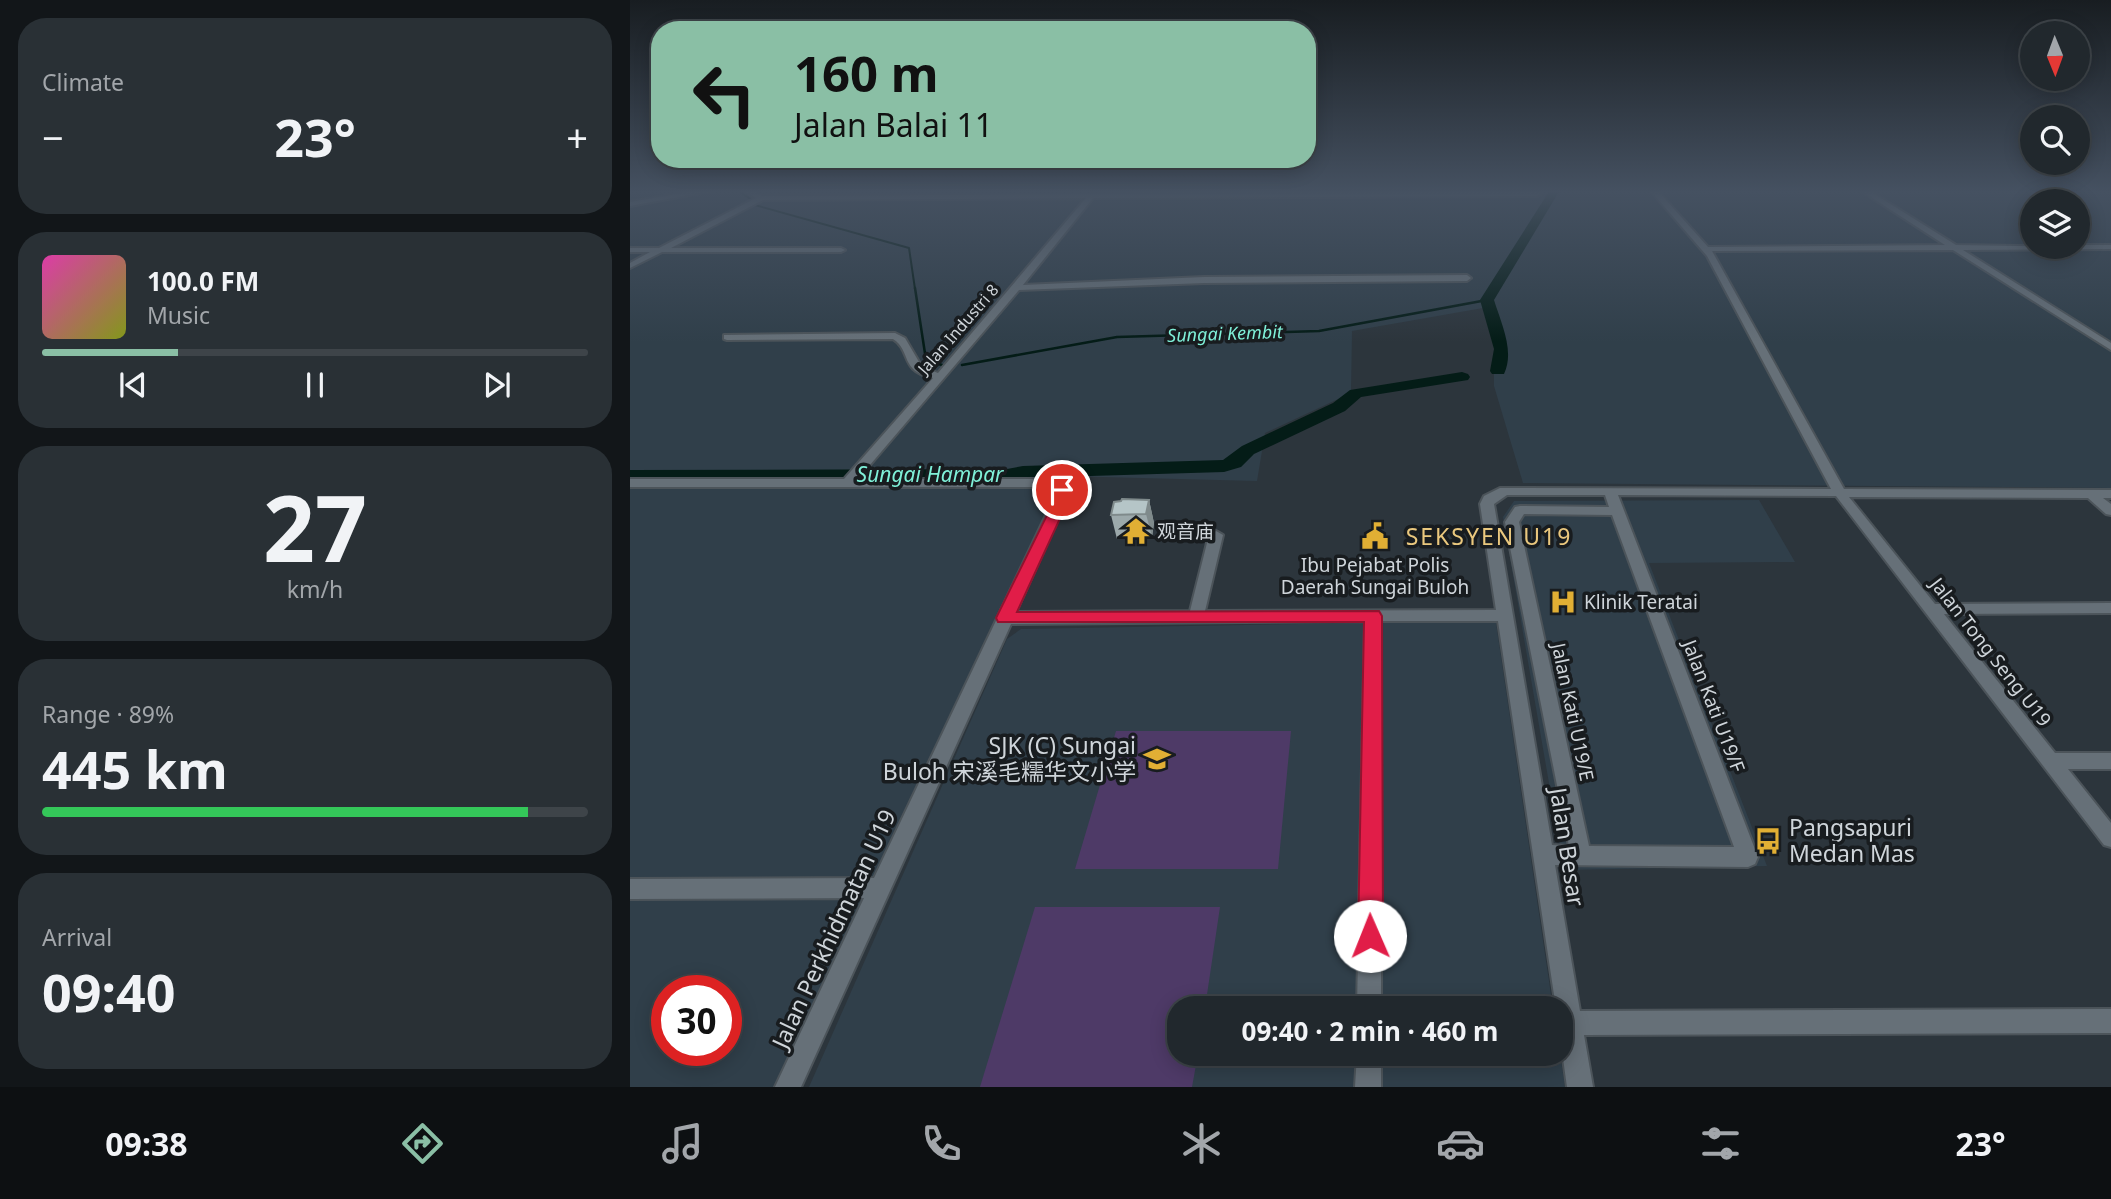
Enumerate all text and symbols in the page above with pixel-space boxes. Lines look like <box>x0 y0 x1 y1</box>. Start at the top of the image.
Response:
north arrow <box>2020 21 2090 91</box>
map controls <box>2020 21 2090 259</box>
text: 160 m <box>794 40 939 106</box>
icon: left <box>679 49 770 140</box>
text: Climate <box>42 66 124 98</box>
text: 23° <box>274 101 356 172</box>
text: Jalan Balai 11 <box>794 103 993 146</box>
button: search <box>2020 105 2090 175</box>
text: − <box>42 111 64 163</box>
text: + <box>566 111 588 163</box>
button: layers <box>2020 189 2090 259</box>
text: 100.0 FM <box>147 263 259 299</box>
street label: Jalan Industri 8 <box>911 279 1003 380</box>
text: Music <box>147 299 210 331</box>
water label: Sungai Kembit <box>1167 319 1284 347</box>
icon: previous <box>114 366 152 404</box>
icon: pause <box>296 366 334 404</box>
icon: next <box>478 366 516 404</box>
water label: Sungai Hampar <box>857 460 1005 488</box>
pin <box>1032 460 1092 520</box>
text: 27 <box>263 465 367 589</box>
icon: arrive <box>1043 471 1081 509</box>
temple icon: 观音庙 <box>1121 516 1151 546</box>
place label: 观音庙 <box>1157 518 1214 544</box>
district label: SEKSYEN U19 <box>1406 520 1572 552</box>
public building icon: Ibu Pejabat Polis Daerah Sungai Buloh <box>1360 521 1390 551</box>
place label: Ibu Pejabat Polis Daerah Sungai Buloh <box>1281 552 1469 600</box>
street label: Jalan Tong Seng U19 <box>1923 571 2057 732</box>
text: km/h <box>287 573 343 605</box>
hospital icon: Klinik Teratai <box>1548 587 1578 617</box>
place label: Klinik Teratai <box>1584 589 1698 615</box>
street label: Jalan Kati U19/F <box>1676 634 1751 776</box>
street label: Jalan Kati U19/E <box>1545 639 1600 783</box>
text: Range · 89% <box>42 698 174 730</box>
place label: SJK (C) Sungai Buloh 宋溪毛糯华文小学 <box>883 729 1136 787</box>
text: 445 km <box>42 733 228 804</box>
school or university icon: SJK (C) Sungai Buloh 宋溪毛糯华文小学 <box>1142 744 1172 774</box>
street label: Jalan Besar <box>1543 783 1593 909</box>
street label: Jalan Perkhidmatan U19 <box>763 804 903 1055</box>
place label: Pangsapuri Medan Mas <box>1789 811 1915 869</box>
bus stop icon: Pangsapuri Medan Mas <box>1753 826 1783 856</box>
position arrow <box>1333 899 1407 973</box>
text: Arrival <box>42 921 112 953</box>
text: 09:40 <box>42 956 176 1027</box>
speed limit sign: 30 <box>651 975 742 1066</box>
text: 09:40 · 2 min · 460 m <box>1242 1013 1498 1049</box>
icon: directions <box>398 1119 447 1168</box>
icon: music <box>658 1119 707 1168</box>
icon: phone <box>917 1119 966 1168</box>
icon: climate <box>1177 1119 1226 1168</box>
icon: car <box>1436 1119 1485 1168</box>
icon: filters <box>1696 1119 1745 1168</box>
text: 09:38 <box>105 1122 188 1165</box>
text: 23° <box>1955 1122 2006 1165</box>

